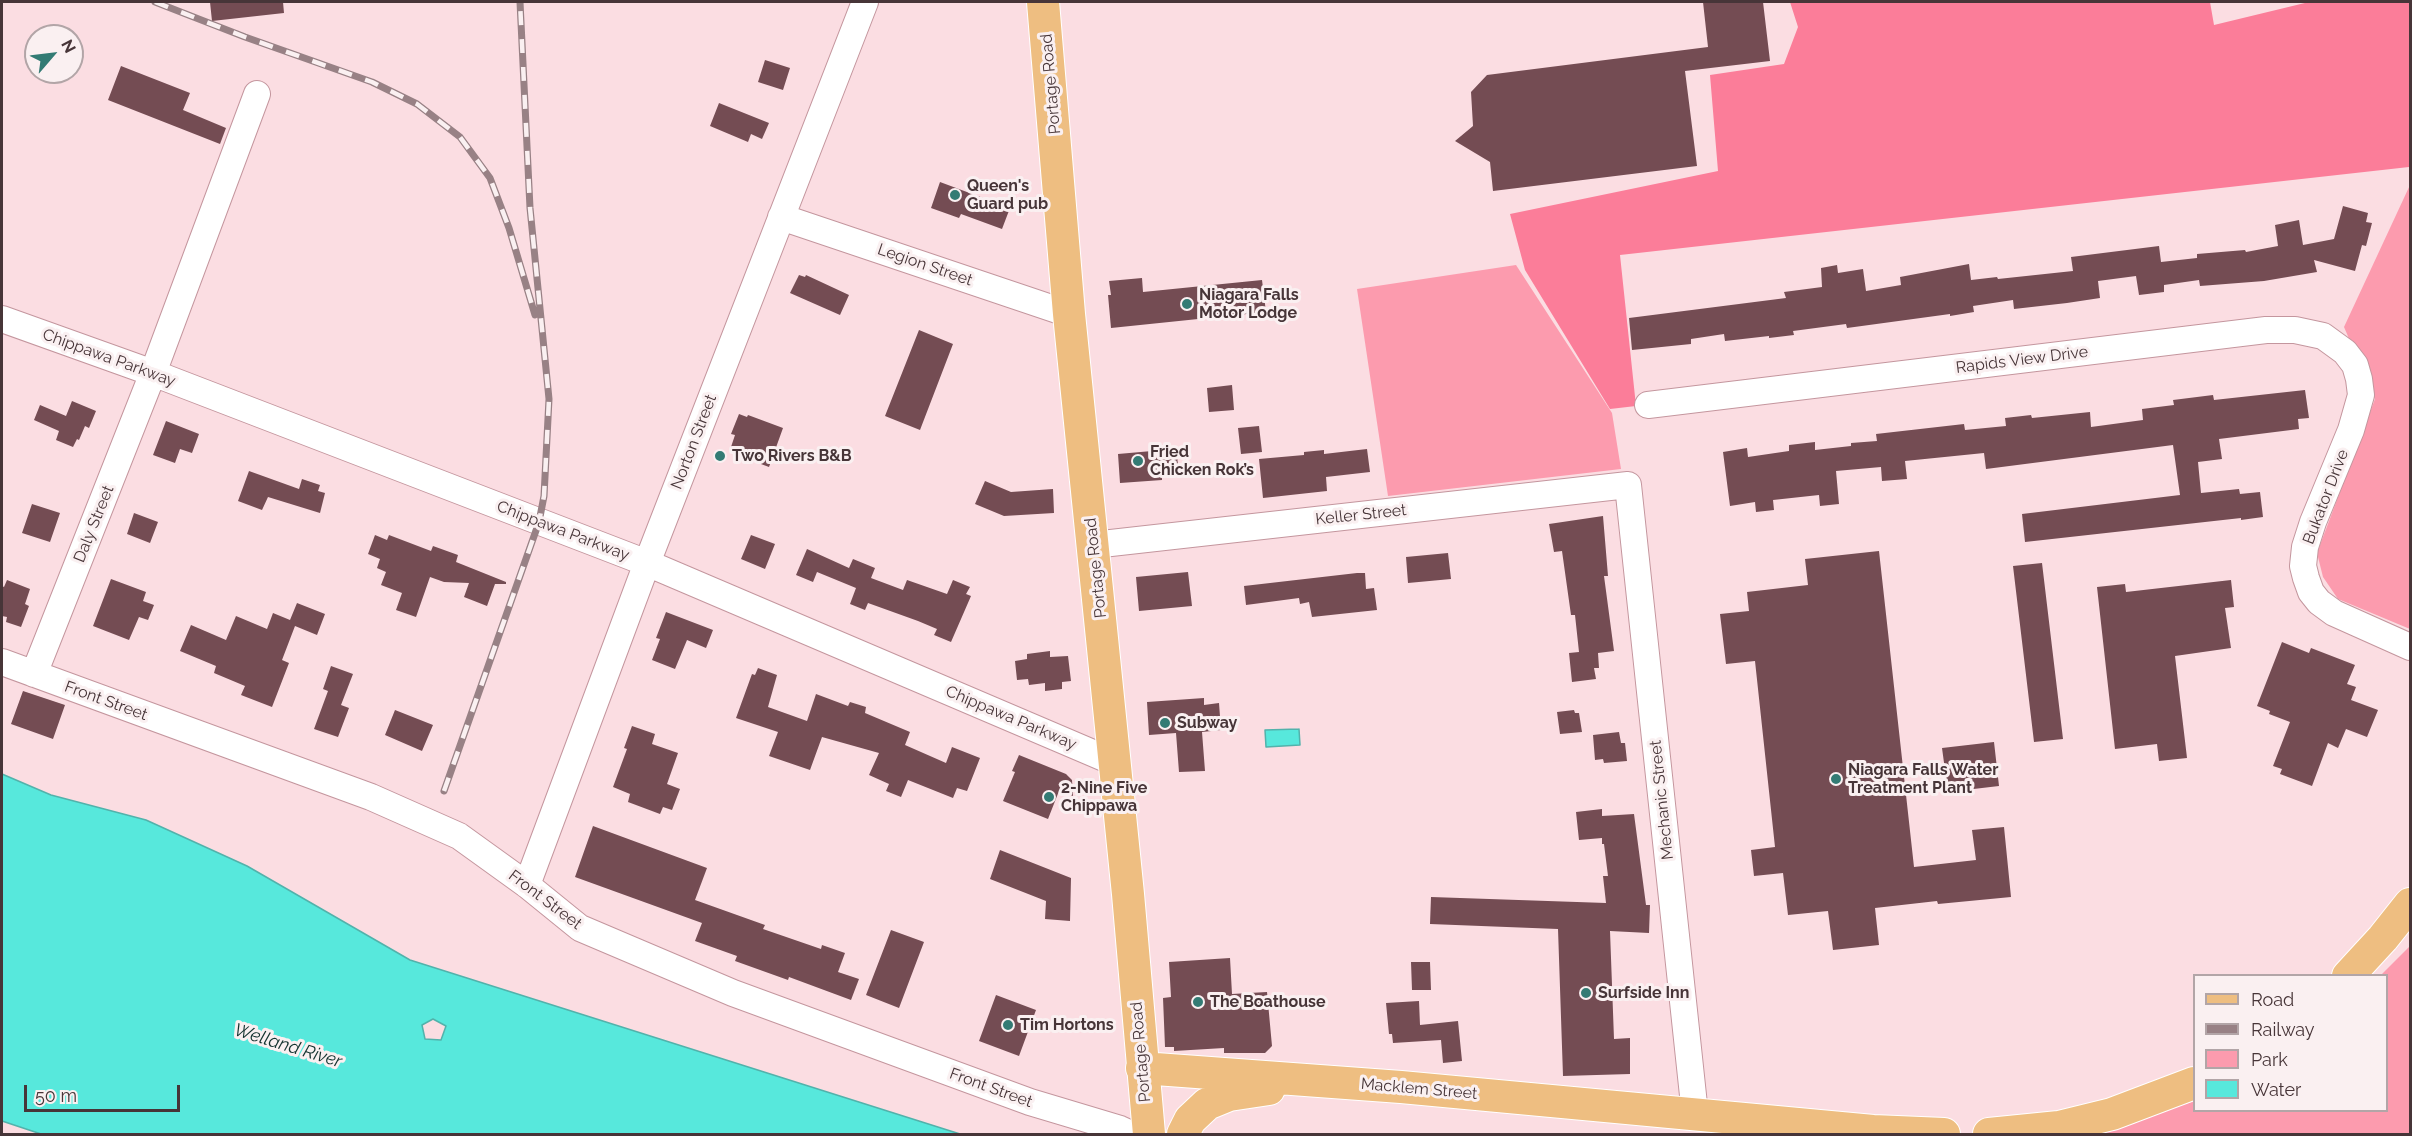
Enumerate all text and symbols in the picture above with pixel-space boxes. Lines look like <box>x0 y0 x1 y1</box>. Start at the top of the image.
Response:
north arrow <box>24 24 84 84</box>
street label: Portage Road <box>1037 33 1065 135</box>
text: N <box>57 36 80 56</box>
place label: Queen's Guard pub <box>967 176 1048 214</box>
marker: Queen's Guard pub <box>948 188 962 202</box>
street label: Legion Street <box>875 240 975 290</box>
place label: Niagara Falls Motor Lodge <box>1199 285 1299 323</box>
marker: Niagara Falls Motor Lodge <box>1180 297 1194 311</box>
street label: Chippawa Parkway <box>40 325 178 391</box>
street label: Rapids View Drive <box>1955 342 2089 378</box>
street label: Norton Street <box>667 392 721 492</box>
place label: Fried Chicken Rok’s <box>1150 442 1254 480</box>
place label: Two Rivers B&B <box>732 446 852 466</box>
street label: Bukator Drive <box>2299 447 2353 547</box>
marker: Two Rivers B&B <box>713 449 727 463</box>
marker: Fried Chicken Rok’s <box>1131 454 1145 468</box>
street label: Daly Street <box>70 483 118 565</box>
street label: Chippawa Parkway <box>494 497 632 565</box>
street label: Keller Street <box>1315 501 1407 529</box>
street label: Portage Road <box>1081 517 1111 619</box>
street label: Front Street <box>62 677 150 725</box>
street label: Chippawa Parkway <box>943 682 1079 754</box>
place label: Subway <box>1177 713 1237 733</box>
marker: Subway <box>1158 716 1172 730</box>
street label: Mechanic Street <box>1646 739 1678 861</box>
place label: Niagara Falls Water Treatment Plant <box>1848 760 1998 798</box>
marker: Niagara Falls Water Treatment Plant <box>1829 772 1843 786</box>
place label: 2-Nine Five Chippawa <box>1061 778 1147 816</box>
marker: 2-Nine Five Chippawa <box>1042 790 1056 804</box>
street label: Front Street <box>505 866 585 934</box>
legend <box>2193 974 2388 1112</box>
place label: Surfside Inn <box>1598 983 1689 1003</box>
marker: Surfside Inn <box>1579 986 1593 1000</box>
text: Road <box>2251 989 2294 1010</box>
place label: The Boathouse <box>1210 992 1326 1012</box>
marker: The Boathouse <box>1191 995 1205 1009</box>
street label: Portage Road <box>1127 1001 1155 1103</box>
place label: Tim Hortons <box>1020 1015 1114 1035</box>
marker: Tim Hortons <box>1001 1018 1015 1032</box>
water label: Welland River <box>231 1019 345 1073</box>
text: Railway <box>2251 1019 2315 1040</box>
text: Park <box>2251 1049 2288 1070</box>
street label: Front Street <box>947 1064 1035 1112</box>
scale bar <box>27 1073 183 1111</box>
street label: Macklem Street <box>1360 1074 1478 1104</box>
text: Water <box>2251 1079 2301 1100</box>
text: 50 m <box>35 1085 77 1106</box>

